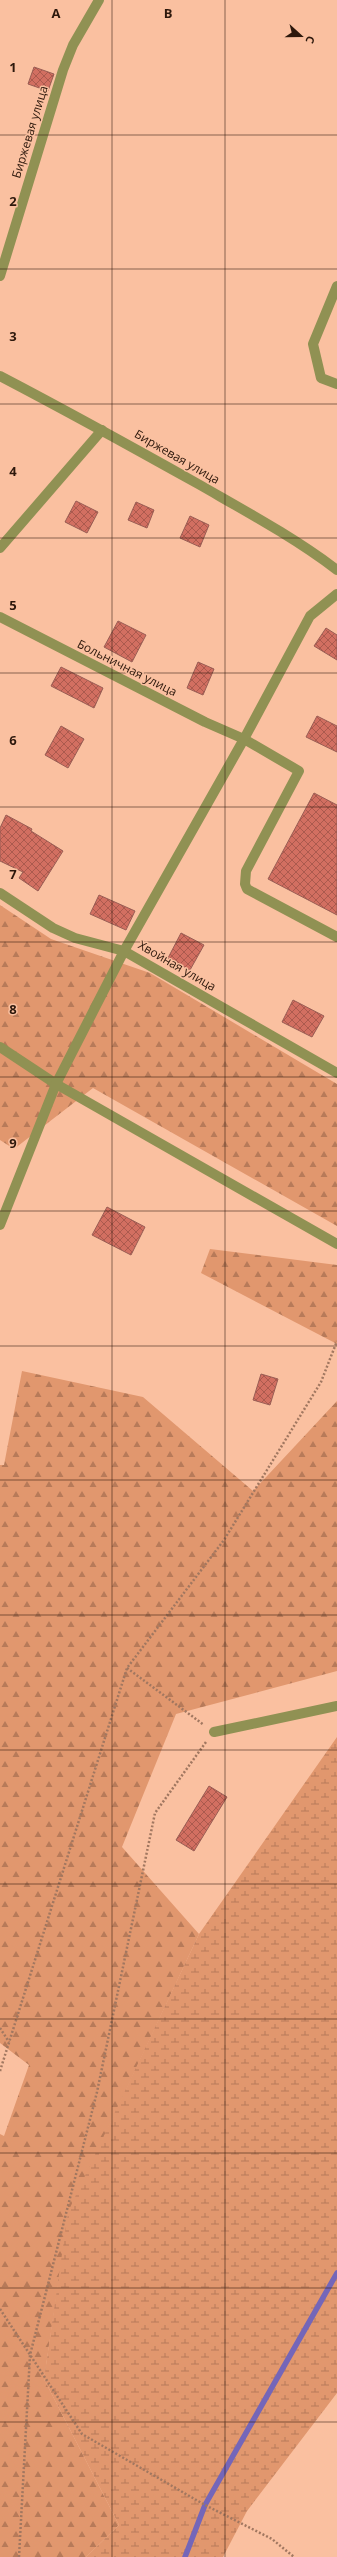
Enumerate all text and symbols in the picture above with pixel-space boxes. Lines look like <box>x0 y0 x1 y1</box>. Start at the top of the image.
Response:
text: A <box>52 4 61 22</box>
text: B <box>164 4 173 22</box>
north arrow <box>281 16 321 56</box>
text: С <box>303 34 319 46</box>
text: 1 <box>9 58 17 76</box>
street label: Биржевая улица <box>7 84 52 180</box>
text: 2 <box>9 192 17 210</box>
text: 3 <box>9 327 17 345</box>
street label: Биржевая улица <box>131 425 223 488</box>
text: 4 <box>9 462 17 480</box>
text: 5 <box>9 596 17 614</box>
street label: Больничная улица <box>74 635 180 700</box>
text: 6 <box>9 731 17 749</box>
text: 7 <box>9 865 17 883</box>
street label: Хвойная улица <box>135 936 219 995</box>
text: 8 <box>9 1000 17 1018</box>
text: 9 <box>9 1134 17 1152</box>

